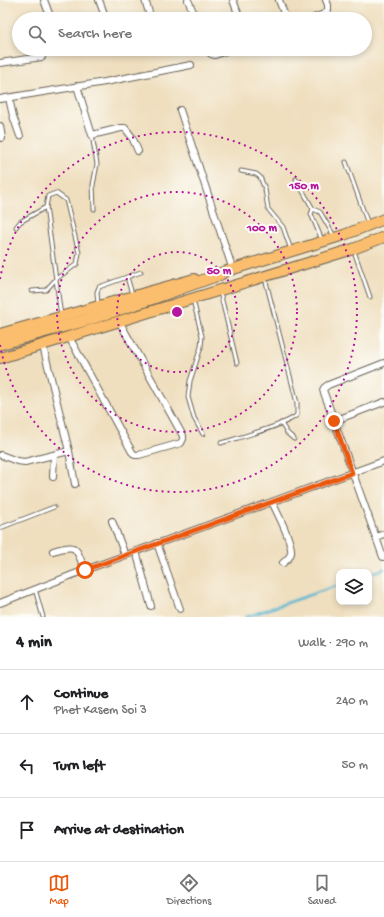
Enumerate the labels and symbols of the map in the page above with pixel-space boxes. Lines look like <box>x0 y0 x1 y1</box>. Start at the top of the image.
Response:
text: 150 m <box>288 180 319 194</box>
text: 100 m <box>246 222 277 236</box>
text: 50 m <box>207 265 232 279</box>
centre of rings <box>170 305 184 319</box>
route end <box>325 412 343 430</box>
route start <box>76 561 94 579</box>

